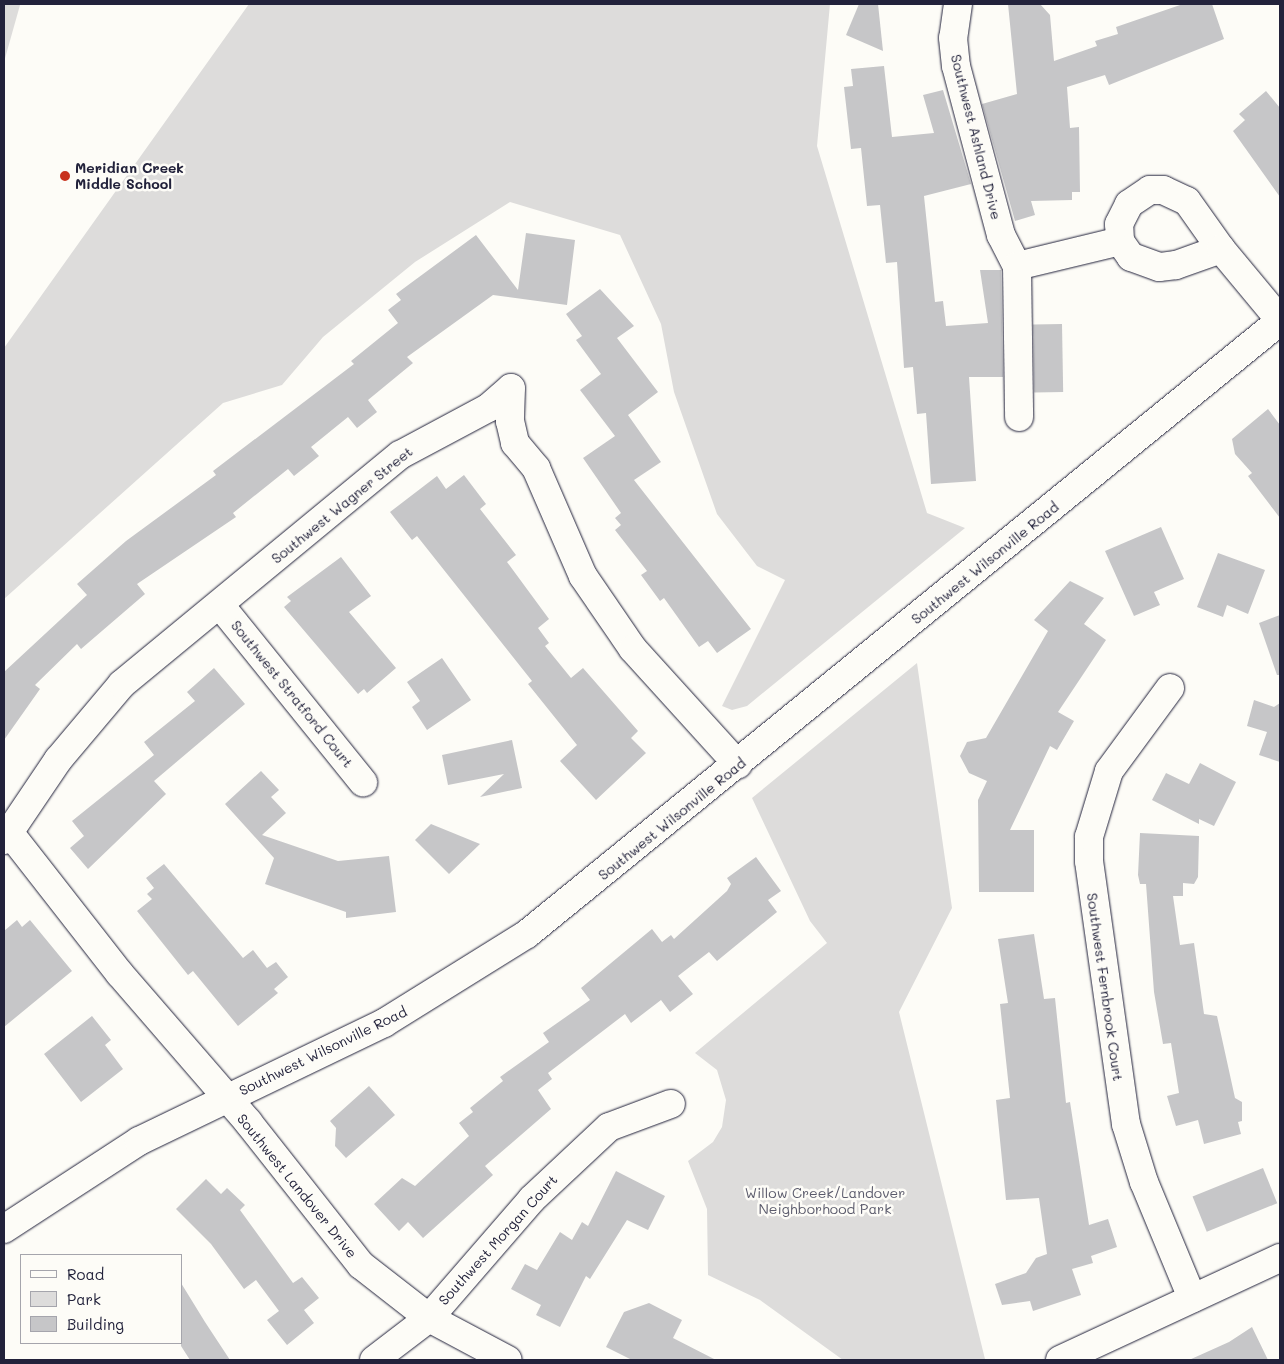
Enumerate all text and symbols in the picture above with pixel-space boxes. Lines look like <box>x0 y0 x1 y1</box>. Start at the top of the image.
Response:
street label: Southwest Ashland Drive <box>947 53 1005 221</box>
place label: Meridian Creek Middle School <box>75 160 184 192</box>
marker: Meridian Creek Middle School <box>59 170 71 182</box>
street label: Southwest Wagner Street <box>268 443 416 567</box>
street label: Southwest Wilsonville Road <box>908 498 1062 628</box>
street label: Southwest Stratford Court <box>228 617 356 771</box>
street label: Southwest Wilsonville Road <box>595 754 749 884</box>
street label: Southwest Fernbrook Court <box>1083 892 1127 1082</box>
street label: Southwest Wilsonville Road <box>236 1003 410 1099</box>
street label: Southwest Landover Drive <box>234 1111 360 1261</box>
street label: Southwest Morgan Court <box>435 1171 561 1309</box>
park label: Willow Creek/Landover Neighborhood Park <box>745 1185 905 1218</box>
legend <box>20 1254 182 1344</box>
text: Road <box>67 1264 104 1284</box>
text: Park <box>67 1289 101 1309</box>
text: Building <box>67 1314 124 1334</box>

